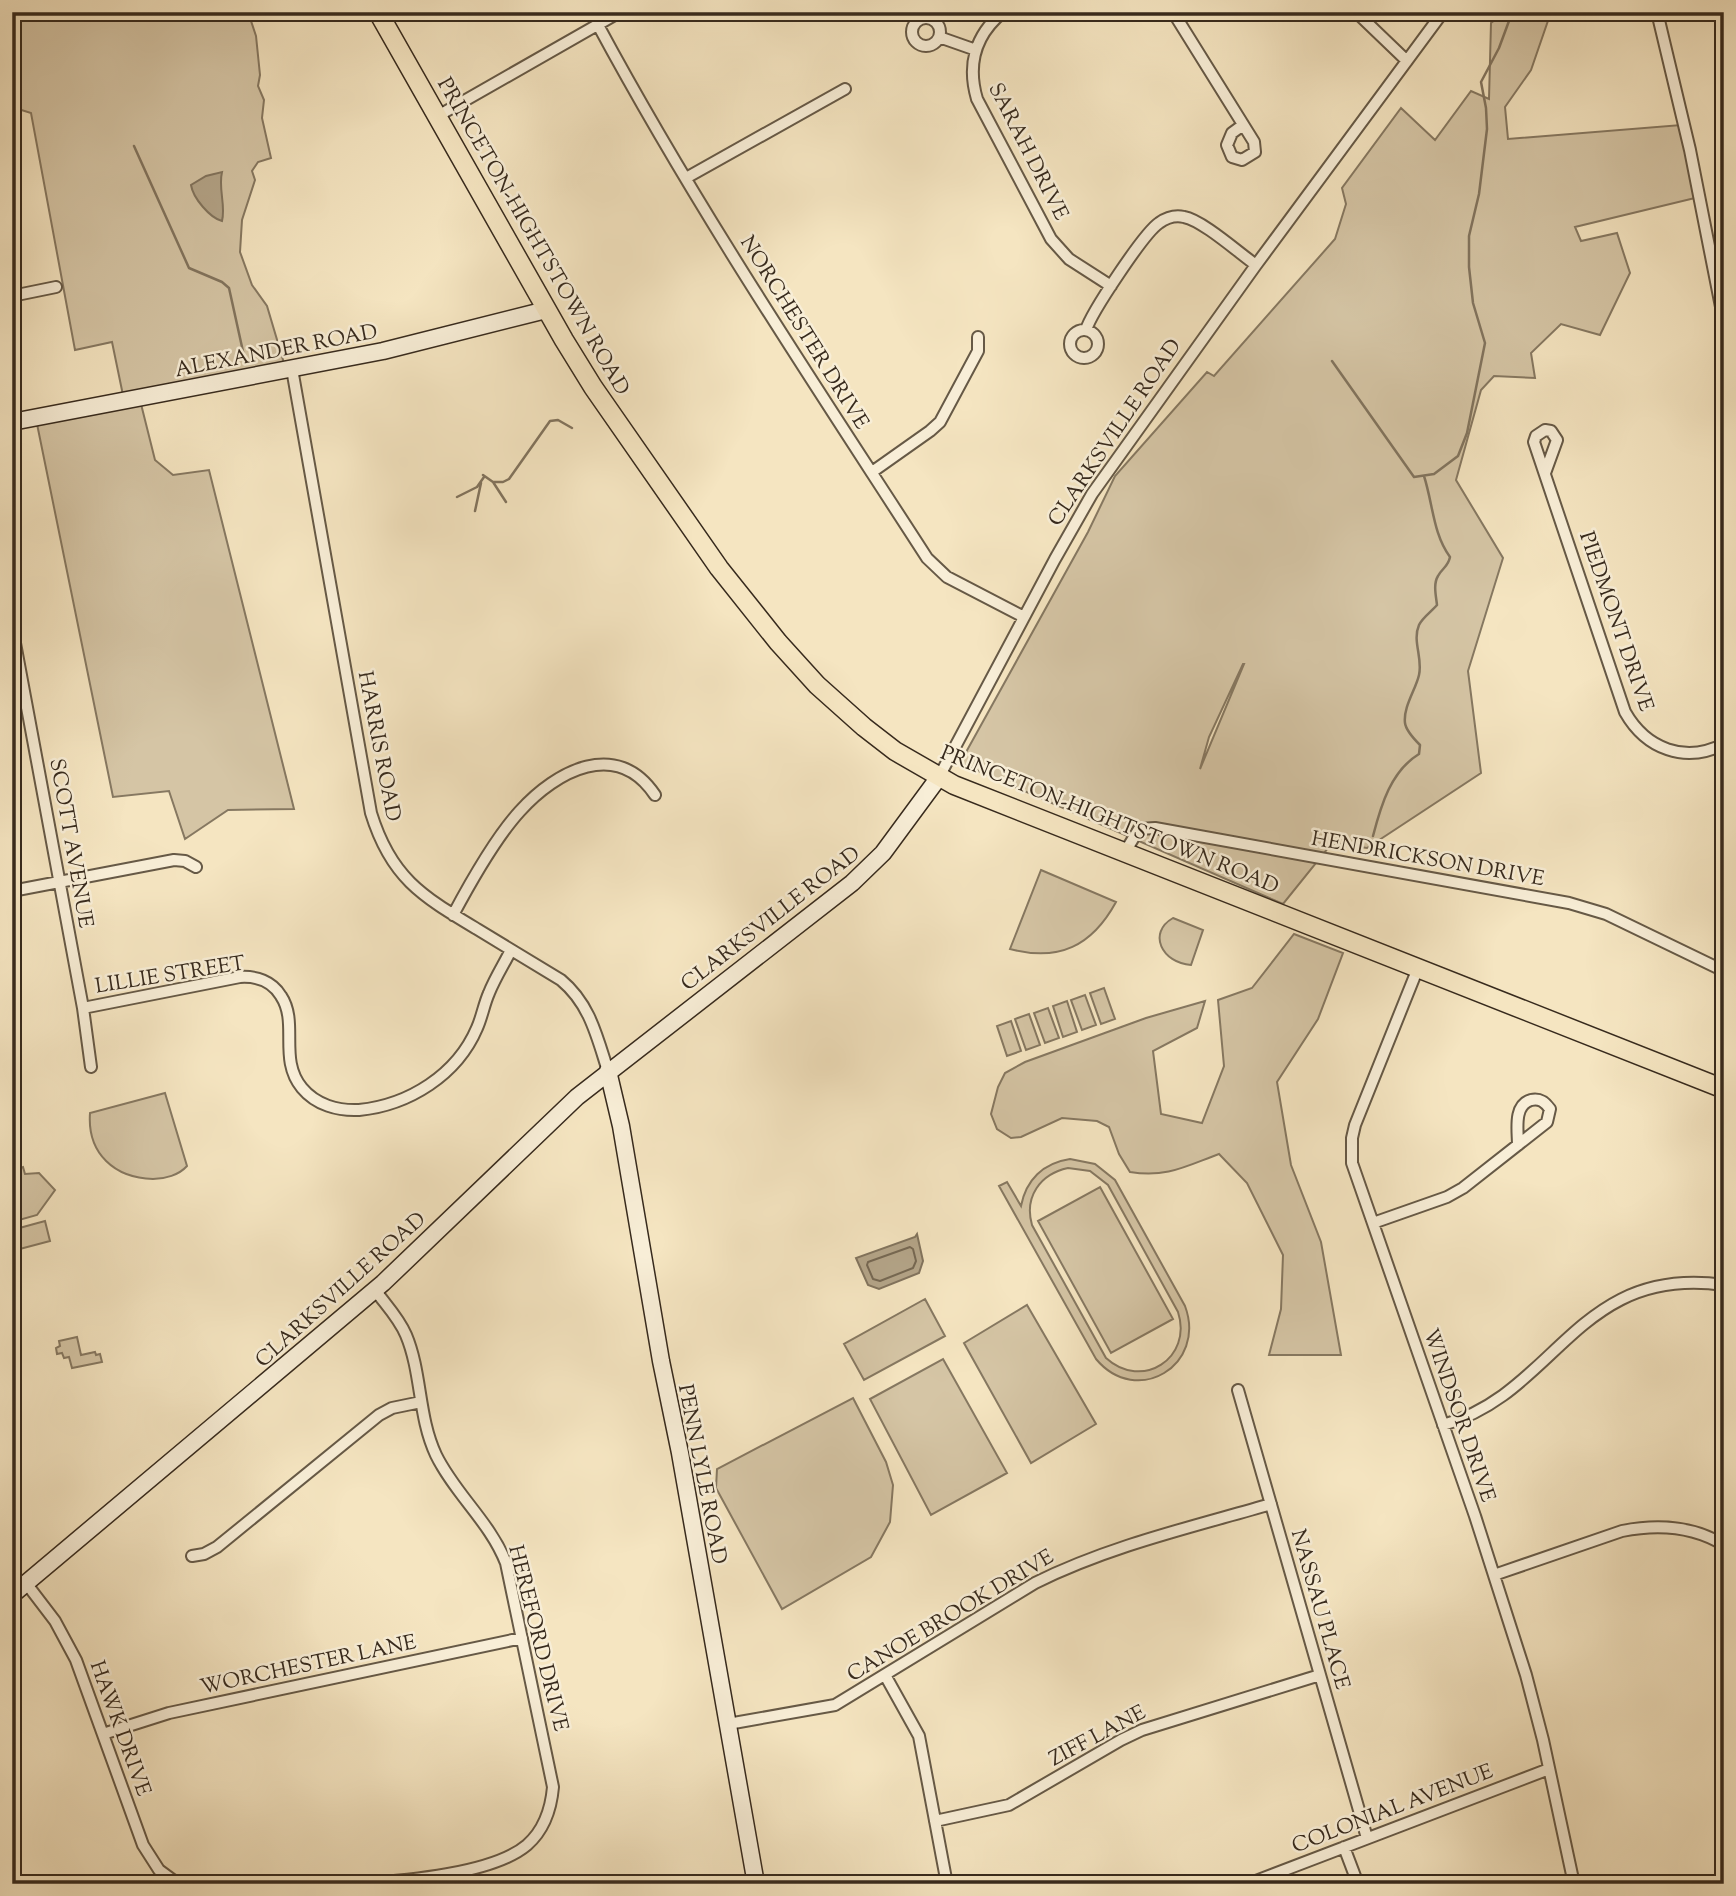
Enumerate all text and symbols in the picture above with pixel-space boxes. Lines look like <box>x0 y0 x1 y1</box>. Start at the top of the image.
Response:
street label: PRINCETON-HIGHTSTOWN ROAD <box>429 73 636 401</box>
street label: SARAH DRIVE <box>980 78 1075 226</box>
street label: NORCHESTER DRIVE <box>731 231 875 436</box>
street label: ALEXANDER ROAD <box>172 318 380 386</box>
street label: CLARKSVILLE ROAD <box>1042 333 1190 533</box>
street label: PIEDMONT DRIVE <box>1570 528 1660 716</box>
street label: HARRIS ROAD <box>349 669 407 824</box>
street label: PRINCETON-HIGHTSTOWN ROAD <box>936 739 1283 903</box>
street label: SCOTT AVENUE <box>40 756 100 931</box>
street label: HENDRICKSON DRIVE <box>1309 825 1547 895</box>
street label: CLARKSVILLE ROAD <box>675 840 867 999</box>
street label: LILLIE STREET <box>93 949 248 1003</box>
street label: CLARKSVILLE ROAD <box>249 1206 433 1375</box>
street label: WINDSOR DRIVE <box>1414 1325 1502 1507</box>
street label: PENN LYLE ROAD <box>669 1382 733 1567</box>
street label: NASSAU PLACE <box>1282 1526 1356 1693</box>
street label: HEREFORD DRIVE <box>499 1542 575 1735</box>
street label: CANOE BROOK DRIVE <box>842 1543 1060 1690</box>
street label: WORCHESTER LANE <box>198 1628 419 1704</box>
street label: HAWK DRIVE <box>81 1657 158 1801</box>
street label: ZIFF LANE <box>1044 1699 1152 1775</box>
street label: COLONIAL AVENUE <box>1288 1758 1498 1862</box>

